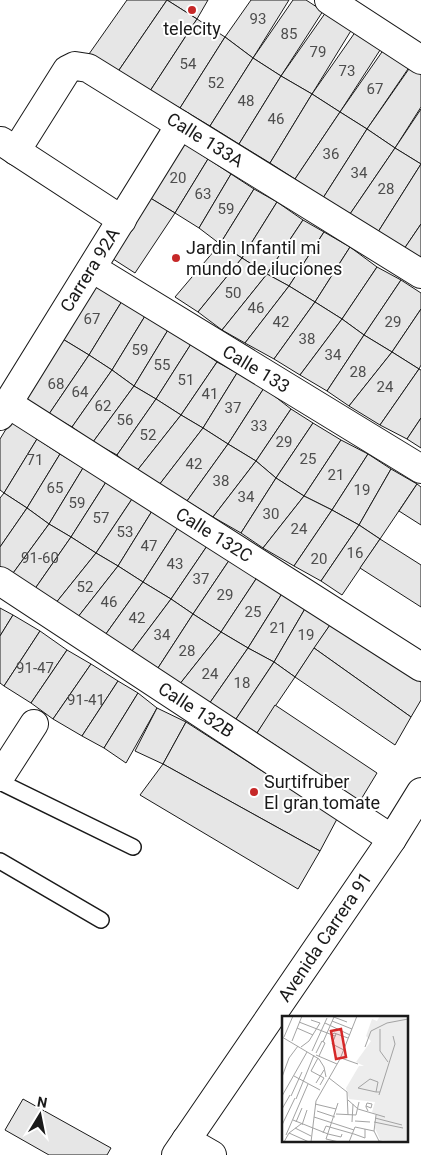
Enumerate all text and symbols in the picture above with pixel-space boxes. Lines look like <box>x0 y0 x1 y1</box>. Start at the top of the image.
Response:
marker: telecity <box>186 4 198 16</box>
house number: 93 <box>250 10 266 28</box>
place label: telecity <box>163 18 221 39</box>
house number: 85 <box>281 25 297 43</box>
house number: 79 <box>310 43 326 61</box>
house number: 54 <box>180 55 197 73</box>
house number: 73 <box>339 62 355 80</box>
house number: 52 <box>208 74 224 92</box>
house number: 67 <box>367 80 383 98</box>
house number: 48 <box>238 92 254 110</box>
street label: Calle 133A <box>163 108 248 171</box>
house number: 46 <box>268 110 284 128</box>
house number: 36 <box>323 145 339 163</box>
house number: 34 <box>351 164 368 182</box>
house number: 20 <box>170 169 186 187</box>
house number: 28 <box>378 180 394 198</box>
house number: 63 <box>195 185 211 203</box>
house number: 59 <box>218 200 234 218</box>
street label: Carrera 92A <box>55 224 124 316</box>
place label: Jardin Infantil mi mundo de iluciones <box>186 237 342 279</box>
marker: Jardin Infantil mi mundo de iluciones <box>170 252 182 264</box>
house number: 50 <box>225 284 241 302</box>
house number: 46 <box>248 299 264 317</box>
house number: 67 <box>84 310 100 328</box>
house number: 42 <box>273 313 289 331</box>
house number: 29 <box>385 313 401 331</box>
house number: 38 <box>299 330 315 348</box>
street label: Calle 133 <box>219 340 294 397</box>
house number: 59 <box>132 341 148 359</box>
house number: 34 <box>325 346 342 364</box>
house number: 55 <box>154 356 170 374</box>
house number: 28 <box>350 363 366 381</box>
house number: 51 <box>178 371 194 389</box>
house number: 68 <box>48 375 64 393</box>
house number: 24 <box>377 378 394 396</box>
house number: 64 <box>72 383 89 401</box>
house number: 41 <box>202 385 218 403</box>
house number: 62 <box>95 397 111 415</box>
house number: 37 <box>225 399 241 417</box>
house number: 56 <box>117 411 133 429</box>
house number: 33 <box>251 417 267 435</box>
house number: 52 <box>140 426 156 444</box>
house number: 29 <box>276 433 292 451</box>
house number: 25 <box>300 450 316 468</box>
house number: 71 <box>27 451 43 469</box>
house number: 42 <box>186 455 202 473</box>
house number: 21 <box>328 466 344 484</box>
house number: 38 <box>213 472 229 490</box>
house number: 65 <box>47 479 63 497</box>
house number: 19 <box>354 481 370 499</box>
house number: 34 <box>238 488 255 506</box>
house number: 59 <box>69 494 85 512</box>
street label: Calle 132C <box>172 503 256 566</box>
house number: 30 <box>263 505 279 523</box>
house number: 57 <box>93 509 109 527</box>
house number: 24 <box>291 520 308 538</box>
house number: 53 <box>117 523 133 541</box>
house number: 47 <box>141 537 157 555</box>
house number: 16 <box>347 544 363 562</box>
house number: 91-60 <box>21 549 59 567</box>
house number: 20 <box>311 550 327 568</box>
house number: 43 <box>167 555 183 573</box>
house number: 37 <box>193 570 209 588</box>
house number: 52 <box>77 578 93 596</box>
house number: 29 <box>217 586 233 604</box>
house number: 46 <box>101 593 117 611</box>
house number: 25 <box>245 603 261 621</box>
house number: 42 <box>129 609 145 627</box>
house number: 21 <box>270 619 286 637</box>
house number: 34 <box>154 626 171 644</box>
house number: 19 <box>298 626 314 644</box>
house number: 28 <box>179 642 195 660</box>
house number: 91-47 <box>16 659 54 677</box>
house number: 24 <box>202 665 219 683</box>
house number: 18 <box>234 674 250 692</box>
street label: Calle 132B <box>155 677 238 742</box>
house number: 91-41 <box>67 691 105 709</box>
place label: Surtifruber El gran tomate <box>264 771 380 813</box>
marker: Surtifruber El gran tomate <box>248 786 260 798</box>
street label: Avenida Carrera 91 <box>274 868 376 1005</box>
inset map <box>282 1016 408 1142</box>
north arrow <box>15 1090 65 1140</box>
text: N <box>36 1093 49 1111</box>

